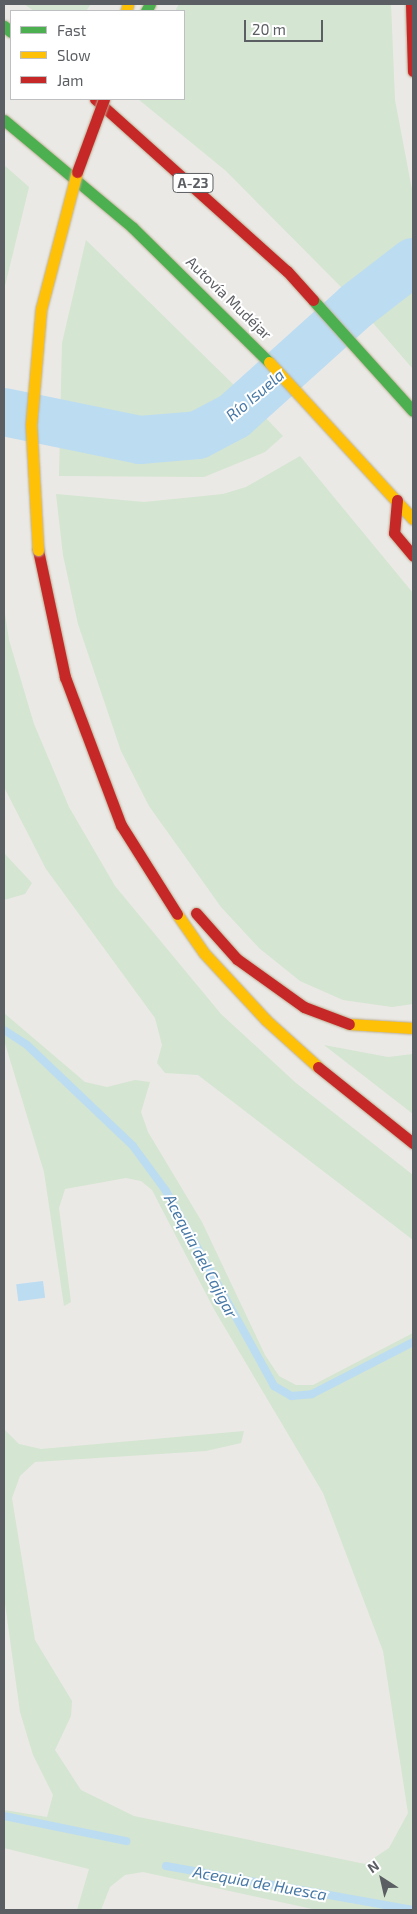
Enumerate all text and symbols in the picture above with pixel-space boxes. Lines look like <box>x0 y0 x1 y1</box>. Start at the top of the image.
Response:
legend <box>10 10 185 100</box>
scale bar <box>247 10 326 42</box>
text: 20 m <box>252 20 286 38</box>
text: Fast <box>57 21 86 39</box>
text: Slow <box>57 46 91 64</box>
text: Jam <box>57 71 83 89</box>
road number: A-23 <box>172 172 214 194</box>
street label: Autovía Mudéjar <box>183 253 275 343</box>
water label: Río Isuela <box>222 365 288 425</box>
water label: Acequia del Cajigar <box>160 1191 242 1321</box>
north arrow <box>357 1854 407 1904</box>
text: N <box>364 1856 382 1876</box>
water label: Acequia de Huesca <box>192 1862 328 1904</box>

